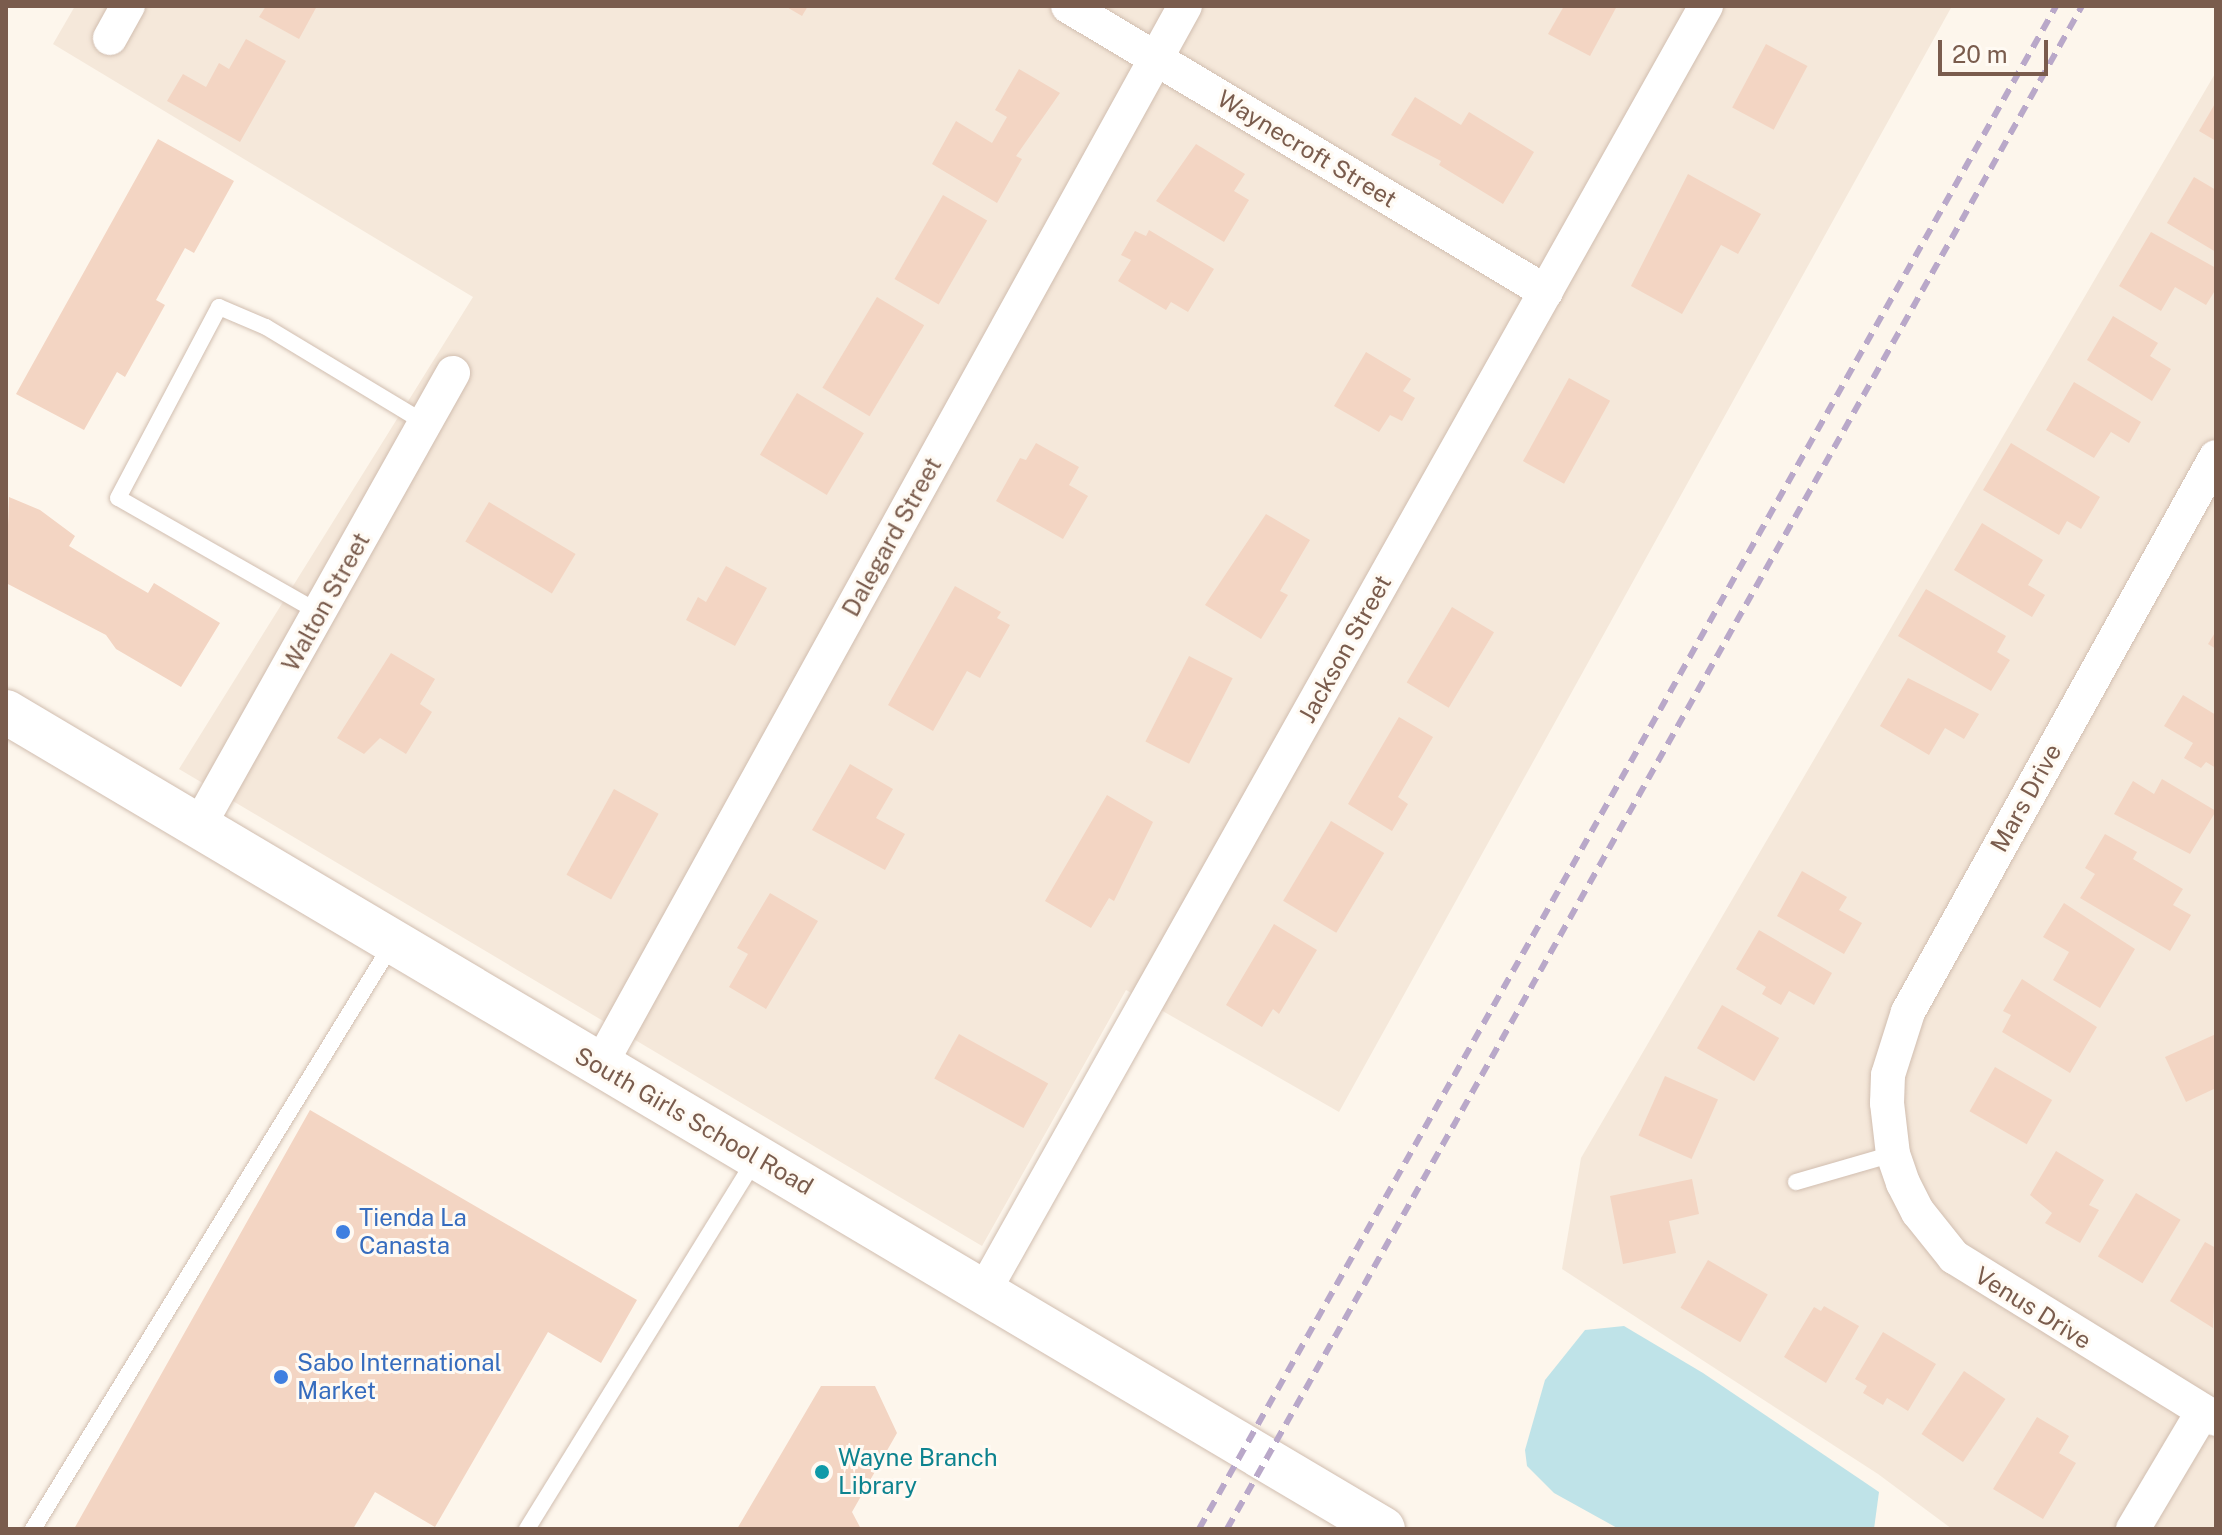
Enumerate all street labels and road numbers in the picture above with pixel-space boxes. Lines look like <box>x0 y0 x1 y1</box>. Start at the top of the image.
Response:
street label: Waynecroft Street <box>1212 84 1402 214</box>
street label: Dalegard Street <box>836 452 948 622</box>
street label: Walton Street <box>276 528 376 676</box>
street label: Jackson Street <box>1293 570 1397 728</box>
street label: Mars Drive <box>1985 739 2067 857</box>
street label: South Girls School Road <box>570 1041 818 1201</box>
street label: Venus Drive <box>1969 1261 2097 1355</box>

